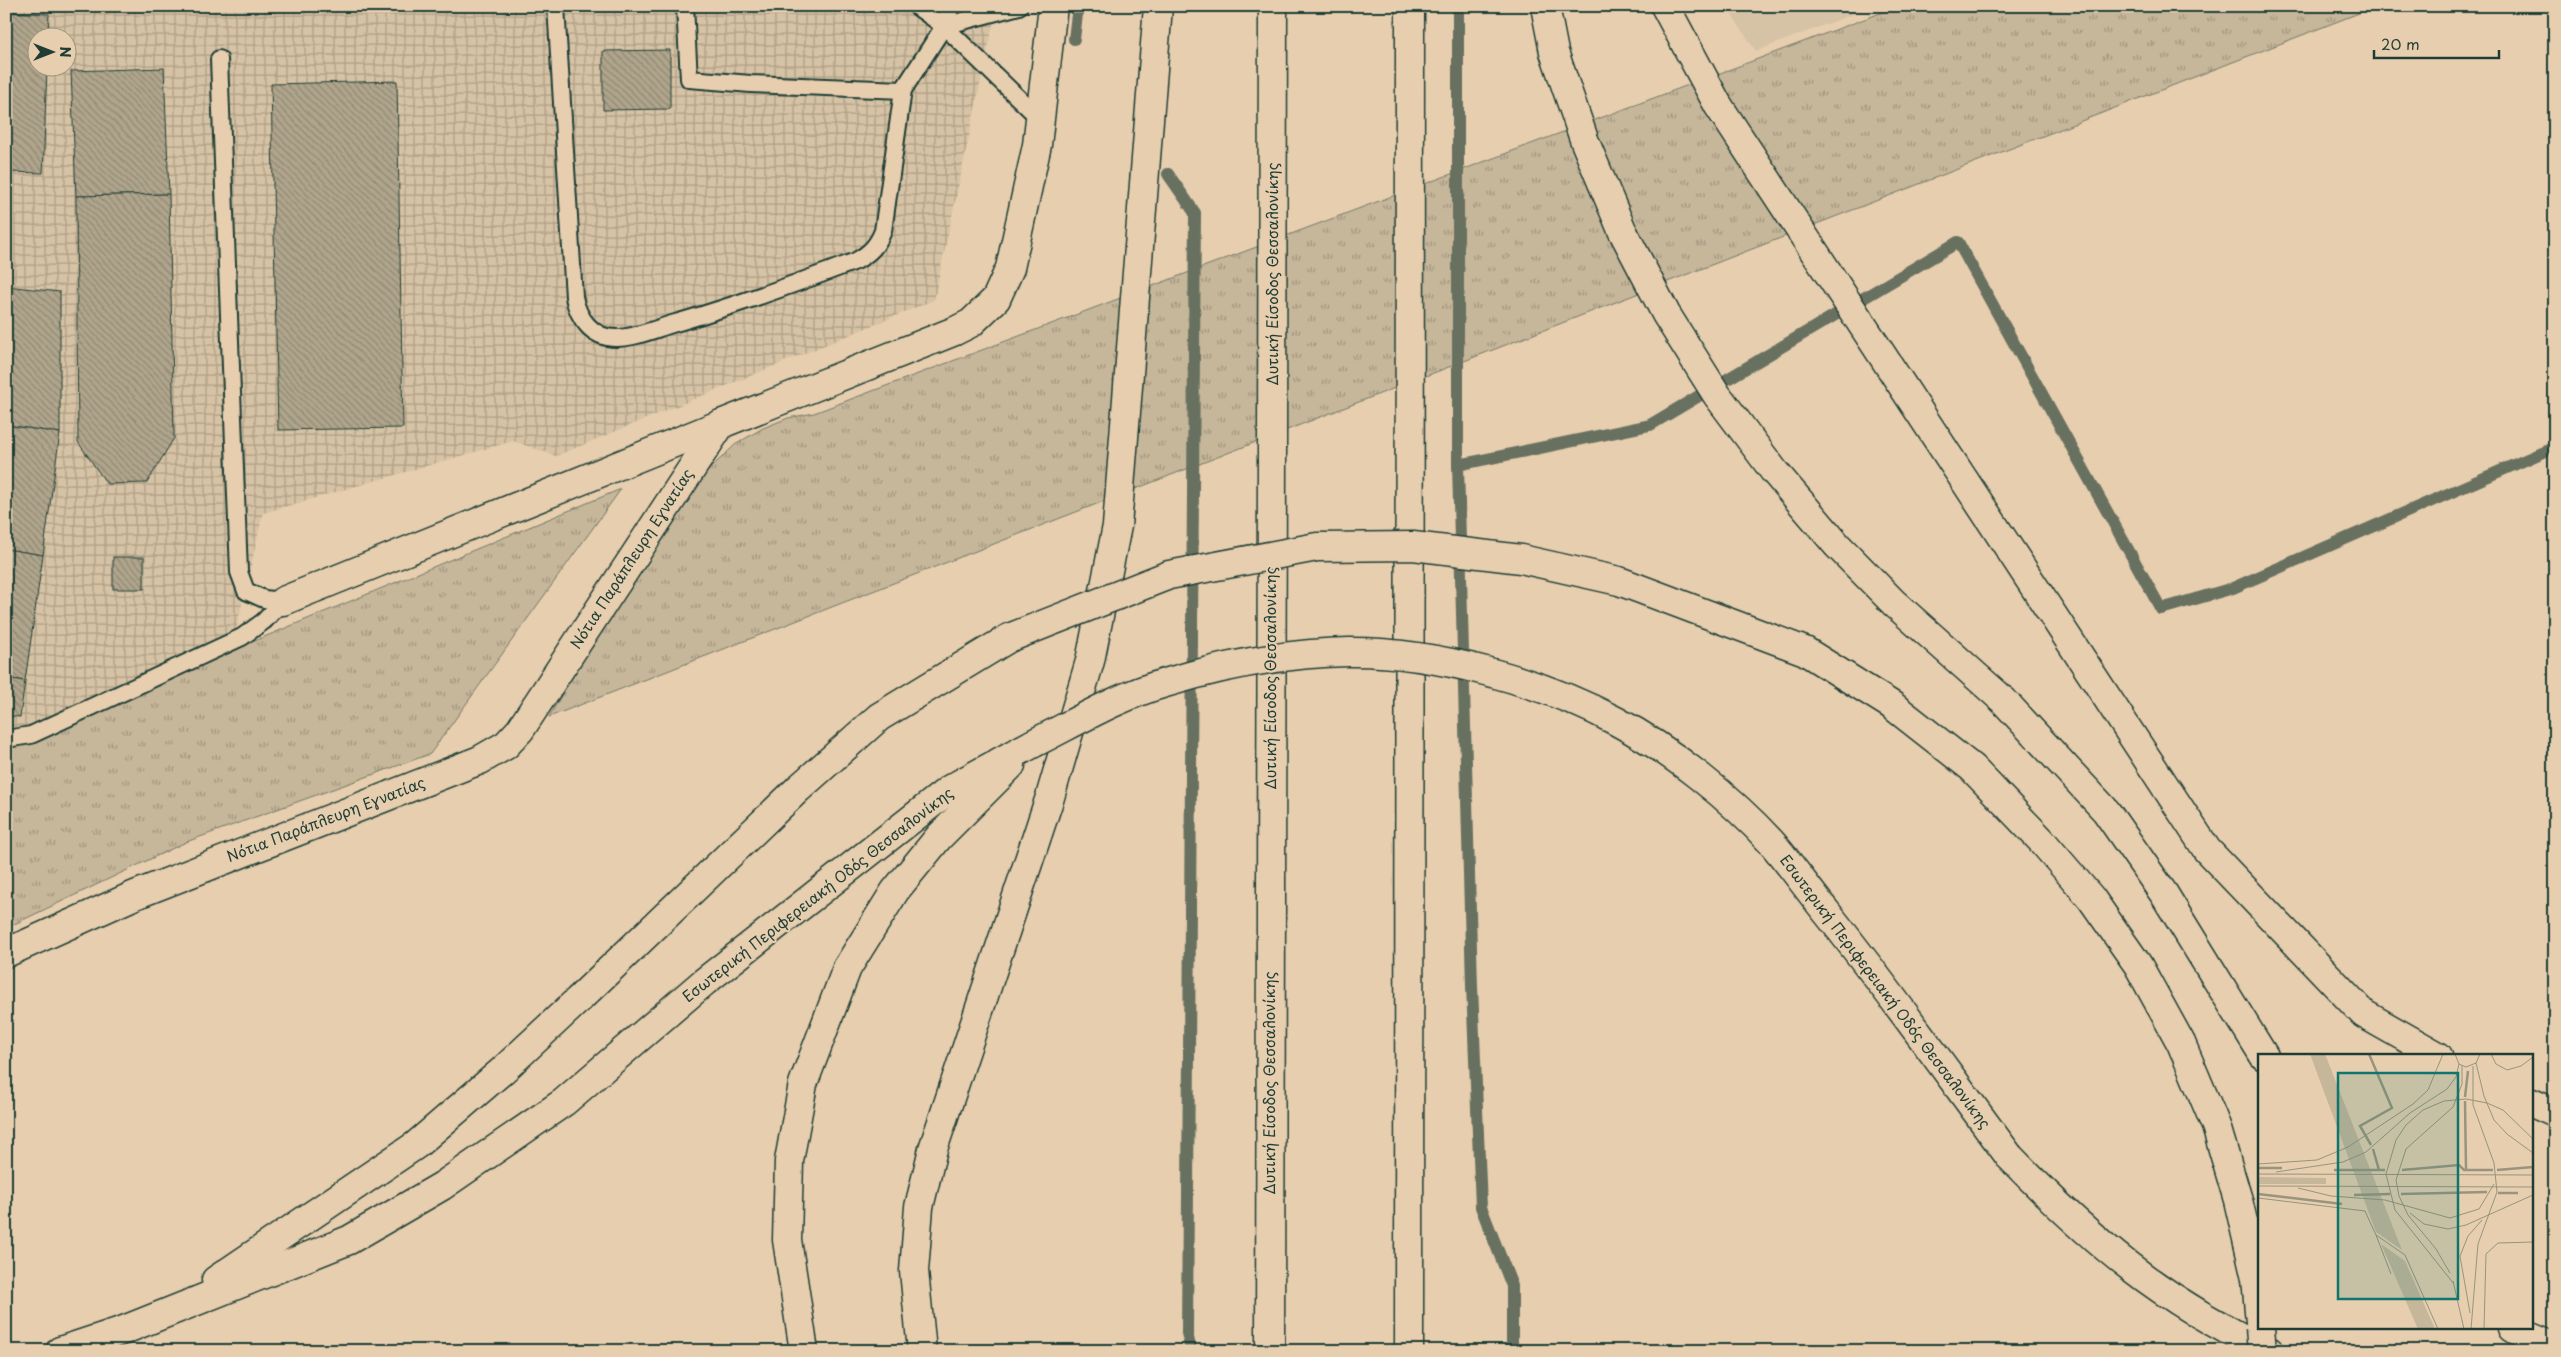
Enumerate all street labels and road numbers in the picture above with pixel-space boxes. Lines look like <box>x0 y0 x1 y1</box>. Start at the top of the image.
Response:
street label: Δυτική Είσοδος Θεσσαλονίκης <box>1260 162 1283 386</box>
street label: Νότια Παράπλευρη Εγνατίας <box>564 463 698 653</box>
street label: Δυτική Είσοδος Θεσσαλονίκης <box>1258 566 1281 790</box>
street label: Νότια Παράπλευρη Εγνατίας <box>223 770 428 867</box>
street label: Εσωτερική Περιφερειακή Οδός Θεσσαλονίκης <box>677 781 958 1007</box>
street label: Εσωτερική Περιφερειακή Οδός Θεσσαλονίκης <box>1775 849 1997 1133</box>
street label: Δυτική Είσοδος Θεσσαλονίκης <box>1257 971 1280 1195</box>

